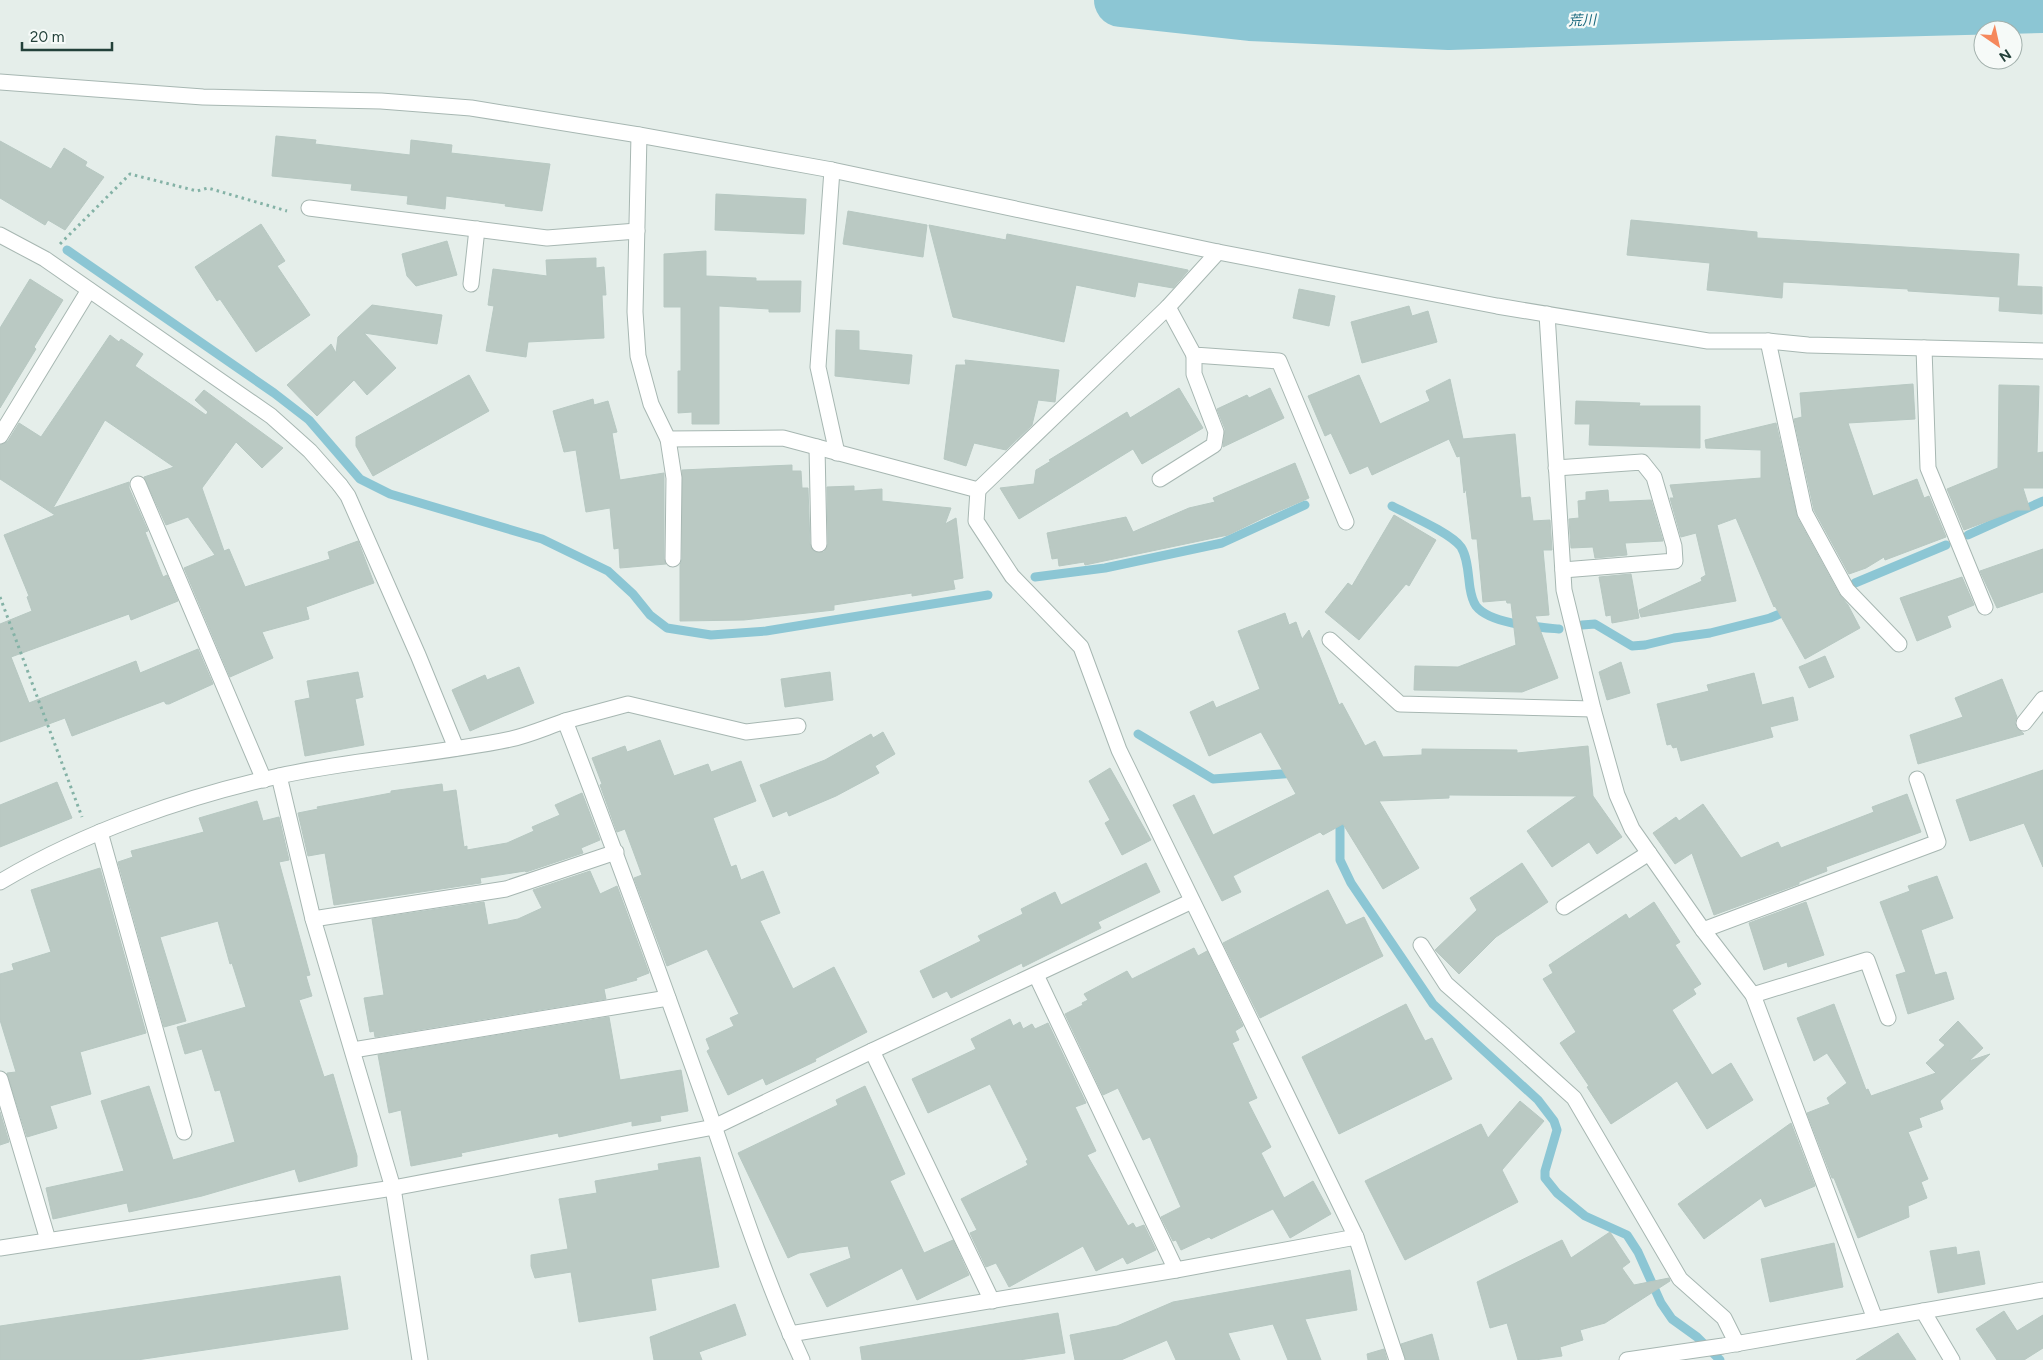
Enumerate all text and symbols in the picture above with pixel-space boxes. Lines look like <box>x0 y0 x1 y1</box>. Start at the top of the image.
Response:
water label: 荒川 <box>1568 11 1598 29</box>
scale bar <box>22 20 112 52</box>
north arrow <box>1973 20 2023 70</box>
text: 20 m <box>30 28 64 46</box>
text: N <box>1996 45 2014 65</box>

